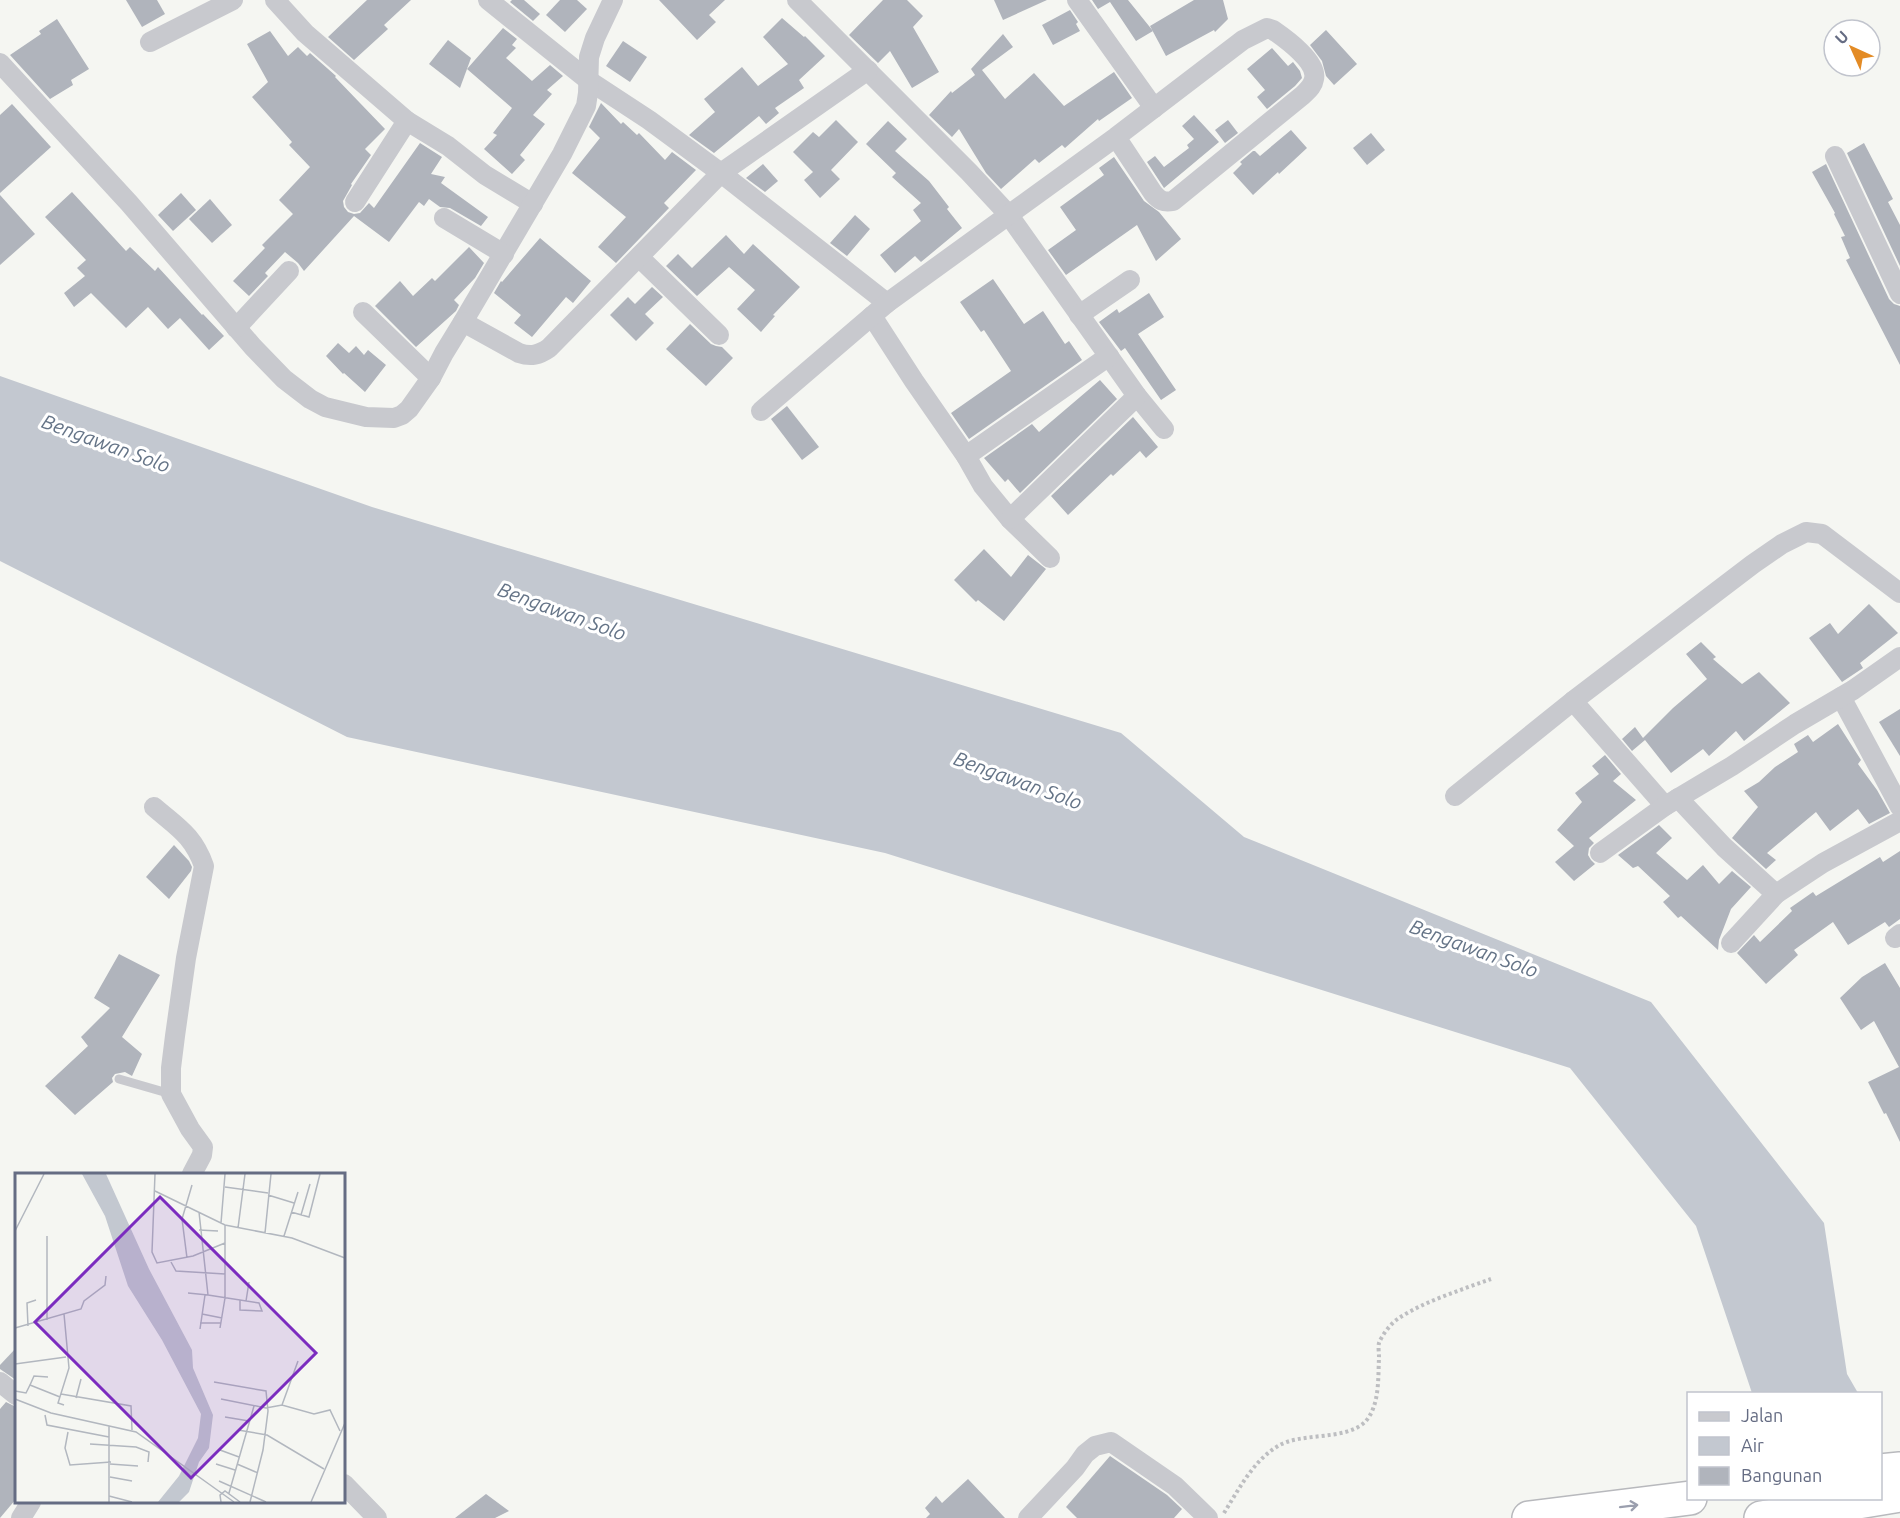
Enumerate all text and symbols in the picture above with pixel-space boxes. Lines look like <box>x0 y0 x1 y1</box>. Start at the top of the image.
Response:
north arrow <box>1822 18 1882 78</box>
text: U <box>1831 27 1852 48</box>
water label: Bengawan Solo <box>39 409 173 477</box>
water label: Bengawan Solo <box>495 577 629 645</box>
water label: Bengawan Solo <box>951 746 1085 814</box>
water label: Bengawan Solo <box>1407 914 1541 982</box>
inset map <box>15 1173 345 1503</box>
legend <box>1687 1392 1882 1500</box>
text: Jalan <box>1741 1405 1783 1425</box>
text: Air <box>1741 1435 1764 1455</box>
text: Bangunan <box>1741 1465 1822 1485</box>
one-way arrow <box>1618 1500 1638 1511</box>

